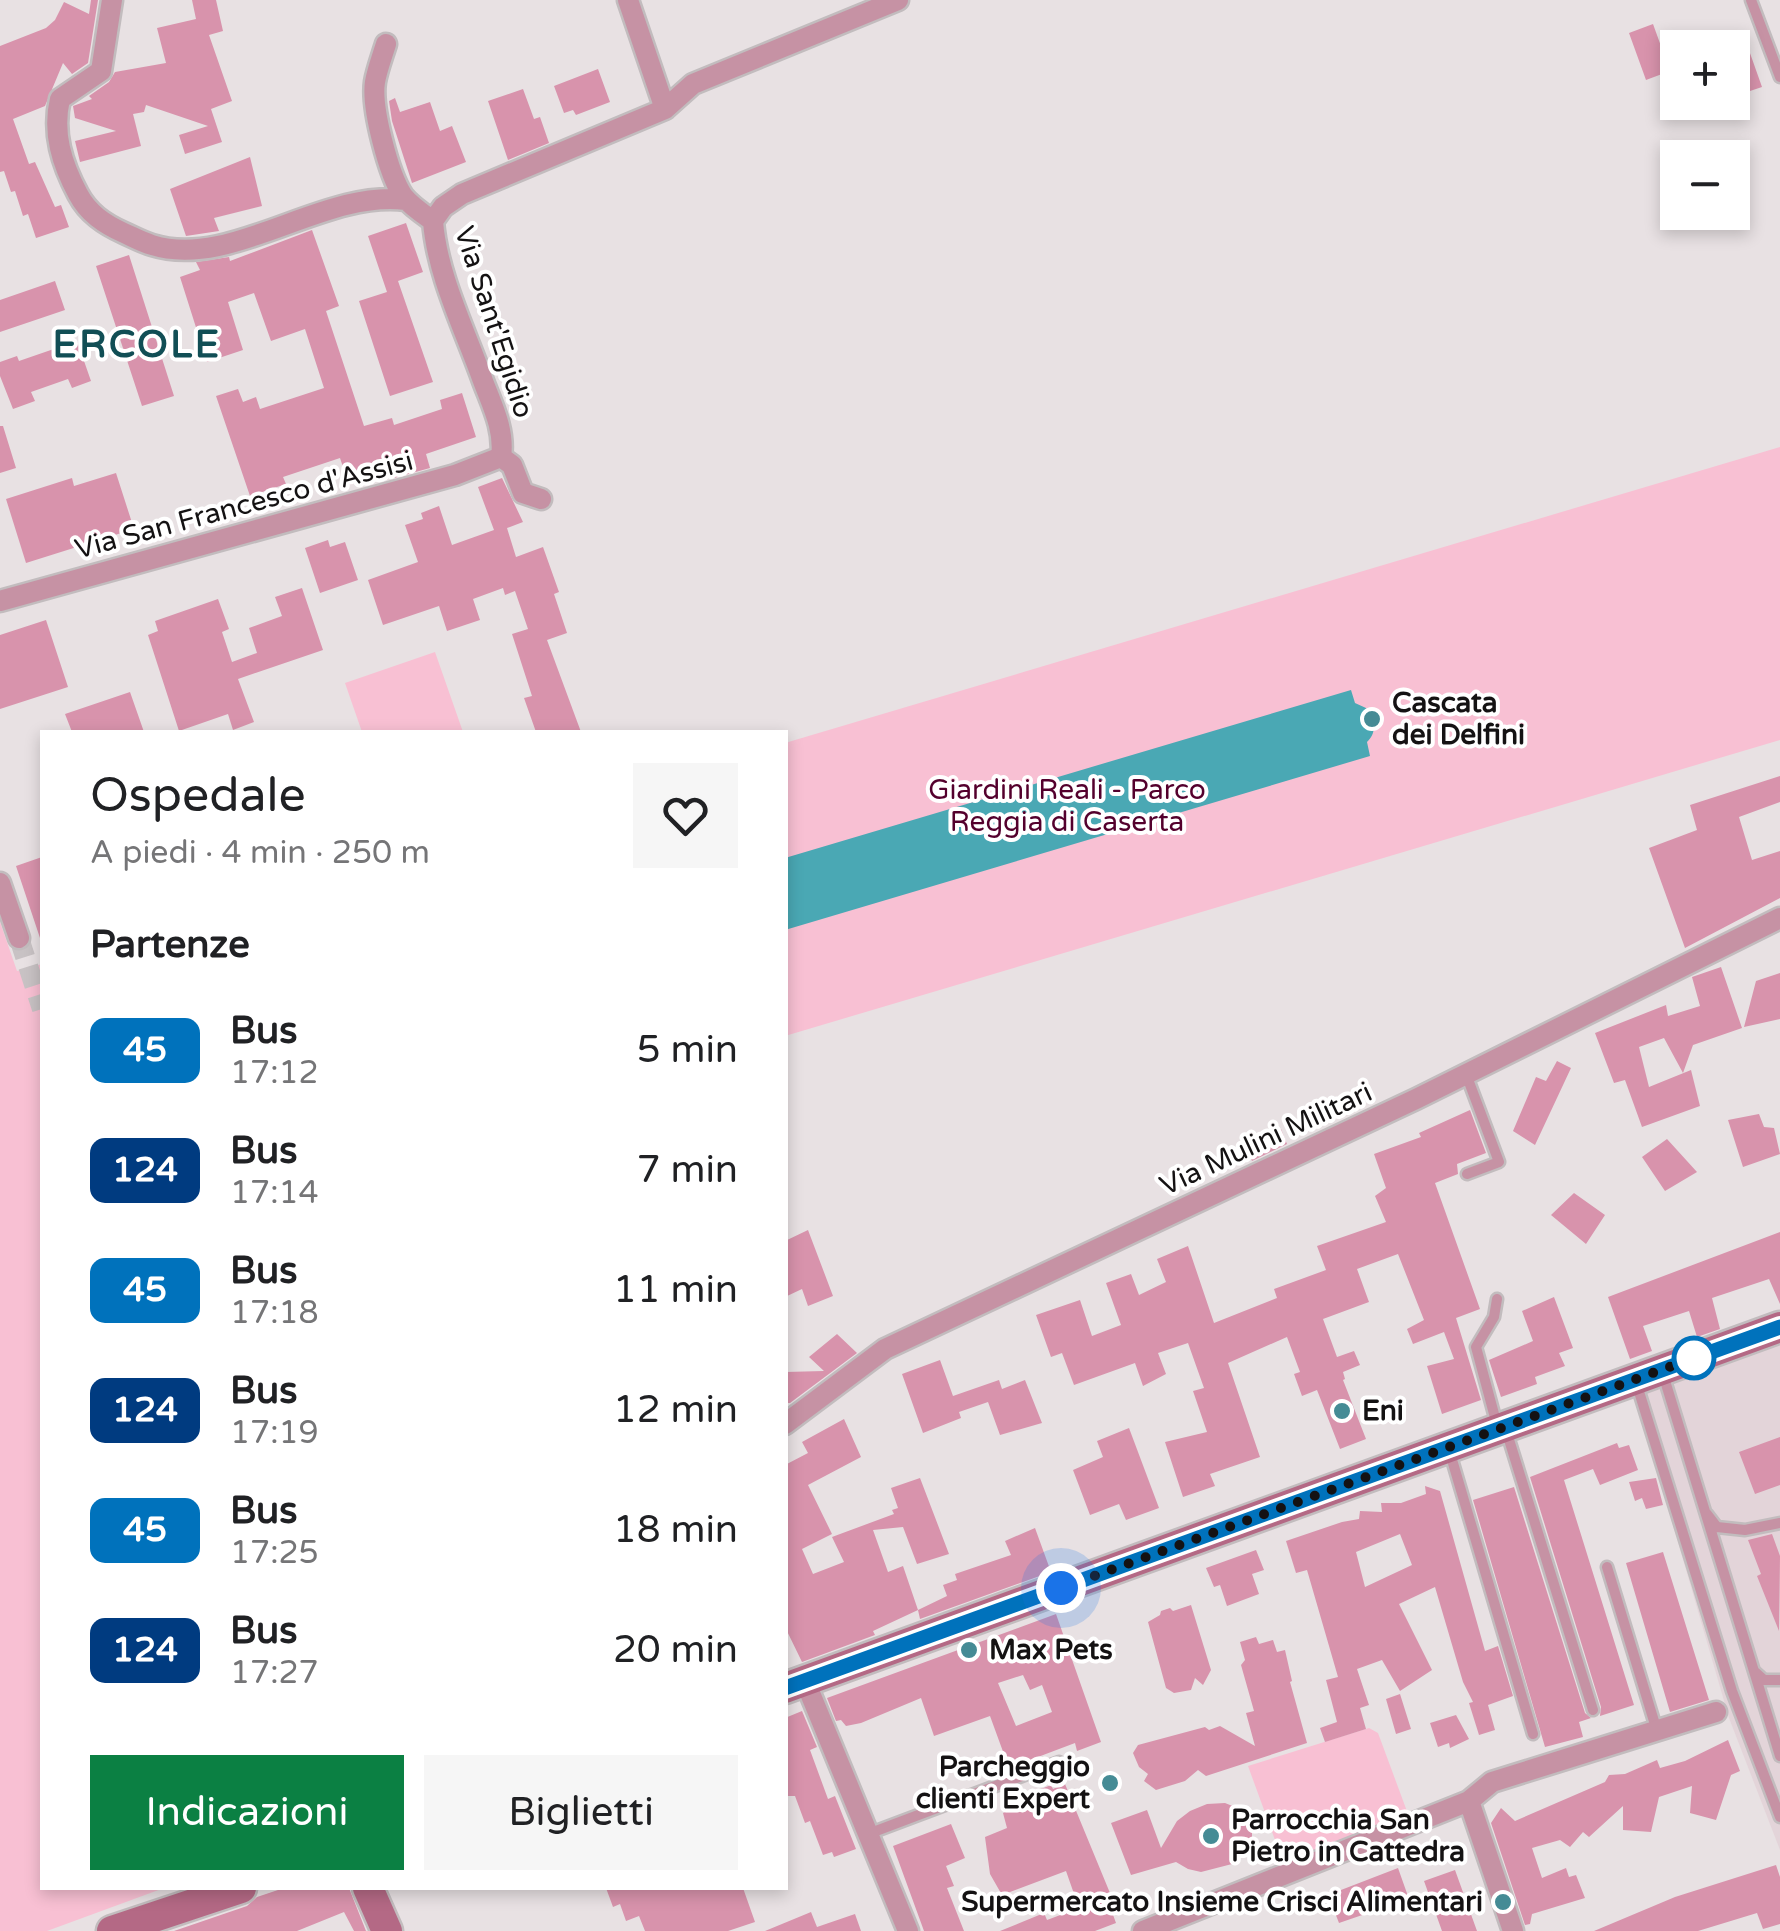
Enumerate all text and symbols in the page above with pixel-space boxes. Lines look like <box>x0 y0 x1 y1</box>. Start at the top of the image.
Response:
map controls <box>1660 30 1750 230</box>
button: + <box>1660 30 1750 120</box>
button: − <box>1660 140 1750 230</box>
street label: Via Sant'Egidio <box>447 222 541 422</box>
district label: ERCOLE <box>53 322 221 368</box>
street label: Via San Francesco d'Assisi <box>71 443 417 567</box>
place label: Cascata dei Delfini <box>1392 686 1525 752</box>
marker: Cascata dei Delfini <box>1361 708 1383 730</box>
button: heart <box>633 763 738 868</box>
text: Ospedale <box>90 767 306 825</box>
park label: Giardini Reali - Parco Reggia di Caserta <box>928 773 1206 839</box>
text: A piedi · 4 min · 250 m <box>90 834 430 872</box>
text: Partenze <box>90 922 250 968</box>
text: Bus <box>230 1008 297 1054</box>
text: 5 min <box>637 1027 738 1073</box>
text: 45 <box>123 1029 167 1071</box>
text: 17:12 <box>230 1054 319 1092</box>
street label: Via Mulini Militari <box>1155 1075 1377 1203</box>
text: Bus <box>230 1128 297 1174</box>
text: 7 min <box>637 1147 738 1193</box>
text: 124 <box>112 1149 178 1191</box>
text: 17:14 <box>230 1174 319 1212</box>
text: Bus <box>230 1248 297 1294</box>
text: 11 min <box>613 1267 738 1313</box>
text: 45 <box>123 1269 167 1311</box>
text: 17:18 <box>230 1294 319 1332</box>
unlabelled marker <box>1673 1337 1715 1379</box>
text: Bus <box>230 1368 297 1414</box>
text: 12 min <box>613 1387 738 1433</box>
text: 124 <box>112 1389 178 1431</box>
place label: Eni <box>1362 1394 1404 1428</box>
marker: Eni <box>1331 1400 1353 1422</box>
text: 17:19 <box>230 1414 319 1452</box>
text: Bus <box>230 1488 297 1534</box>
text: 18 min <box>613 1507 738 1553</box>
text: 45 <box>123 1509 167 1551</box>
text: 17:25 <box>230 1534 319 1572</box>
your location <box>1036 1563 1086 1613</box>
text: Bus <box>230 1608 297 1654</box>
text: 20 min <box>613 1627 738 1673</box>
text: 124 <box>112 1629 178 1671</box>
place label: Max Pets <box>989 1633 1113 1667</box>
marker: Max Pets <box>958 1639 980 1661</box>
text: 17:27 <box>230 1654 319 1692</box>
place label: Parcheggio clienti Expert <box>916 1750 1090 1816</box>
button: Indicazioni <box>90 1755 404 1870</box>
button: Biglietti <box>424 1755 738 1870</box>
marker: Parcheggio clienti Expert <box>1099 1772 1121 1794</box>
place label: Parrocchia San Pietro in Cattedra <box>1231 1803 1465 1869</box>
marker: Parrocchia San Pietro in Cattedra <box>1200 1825 1222 1847</box>
place label: Supermercato Insieme Crisci Alimentari <box>961 1885 1483 1919</box>
marker: Supermercato Insieme Crisci Alimentari <box>1492 1891 1514 1913</box>

